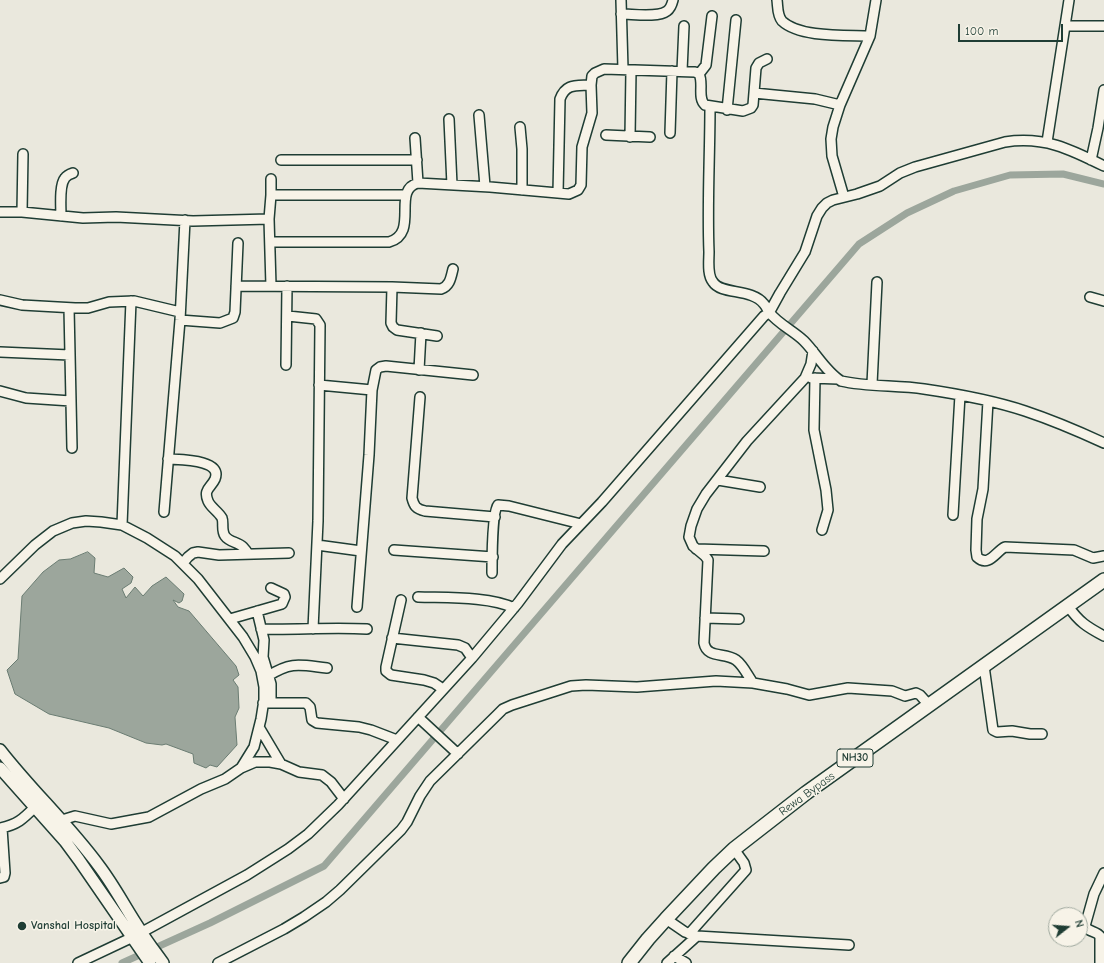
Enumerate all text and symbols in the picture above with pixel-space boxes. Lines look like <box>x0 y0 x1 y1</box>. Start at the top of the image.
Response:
scale bar <box>960 16 1065 42</box>
text: 100 m <box>965 24 998 38</box>
road number: NH30 <box>837 749 873 767</box>
street label: Rewa Bypass <box>776 769 838 819</box>
north arrow <box>1048 907 1088 947</box>
text: N <box>1072 918 1086 929</box>
place label: Vanshal Hospital <box>31 919 116 933</box>
marker: Vanshal Hospital <box>16 920 28 932</box>

